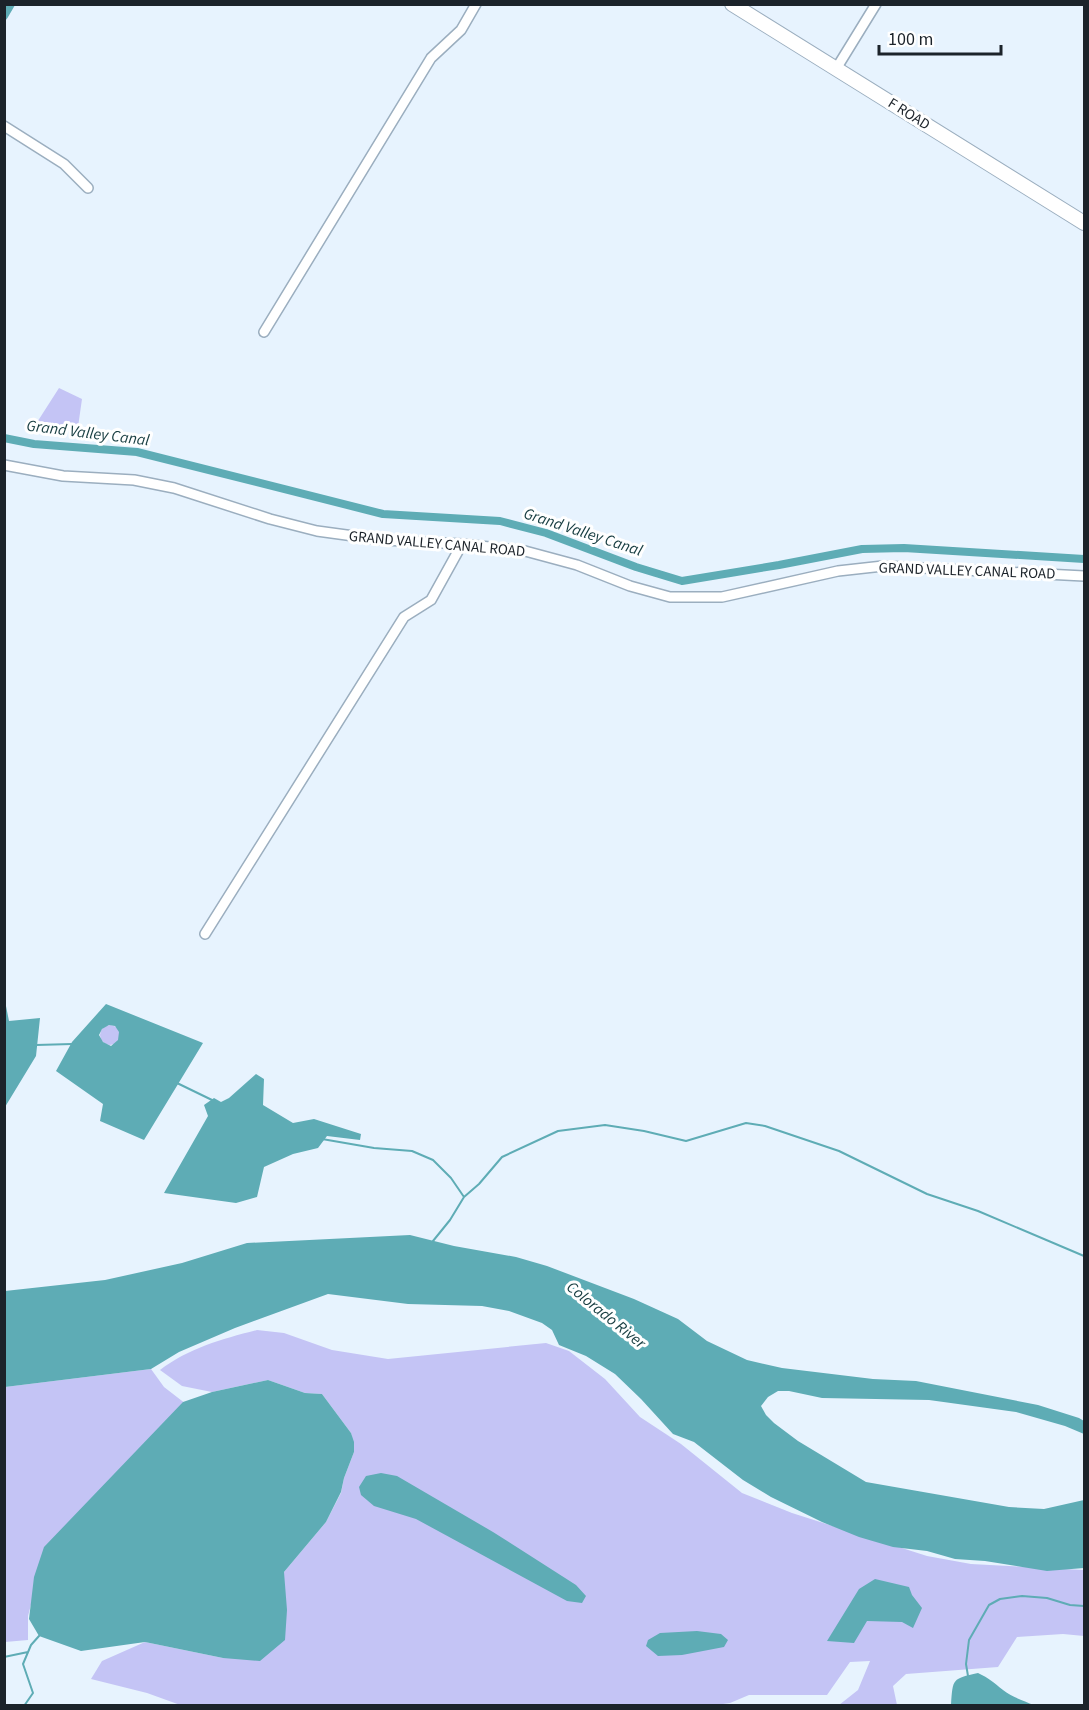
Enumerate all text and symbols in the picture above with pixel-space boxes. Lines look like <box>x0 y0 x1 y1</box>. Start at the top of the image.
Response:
scale bar <box>879 18 1000 56</box>
text: 100 m <box>888 27 933 52</box>
street label: F ROAD <box>884 93 934 135</box>
water label: Grand Valley Canal <box>25 415 151 451</box>
water label: Grand Valley Canal <box>521 502 645 562</box>
street label: GRAND VALLEY CANAL ROAD <box>348 526 526 562</box>
street label: GRAND VALLEY CANAL ROAD <box>878 557 1056 585</box>
water label: Colorado River <box>562 1276 651 1355</box>

